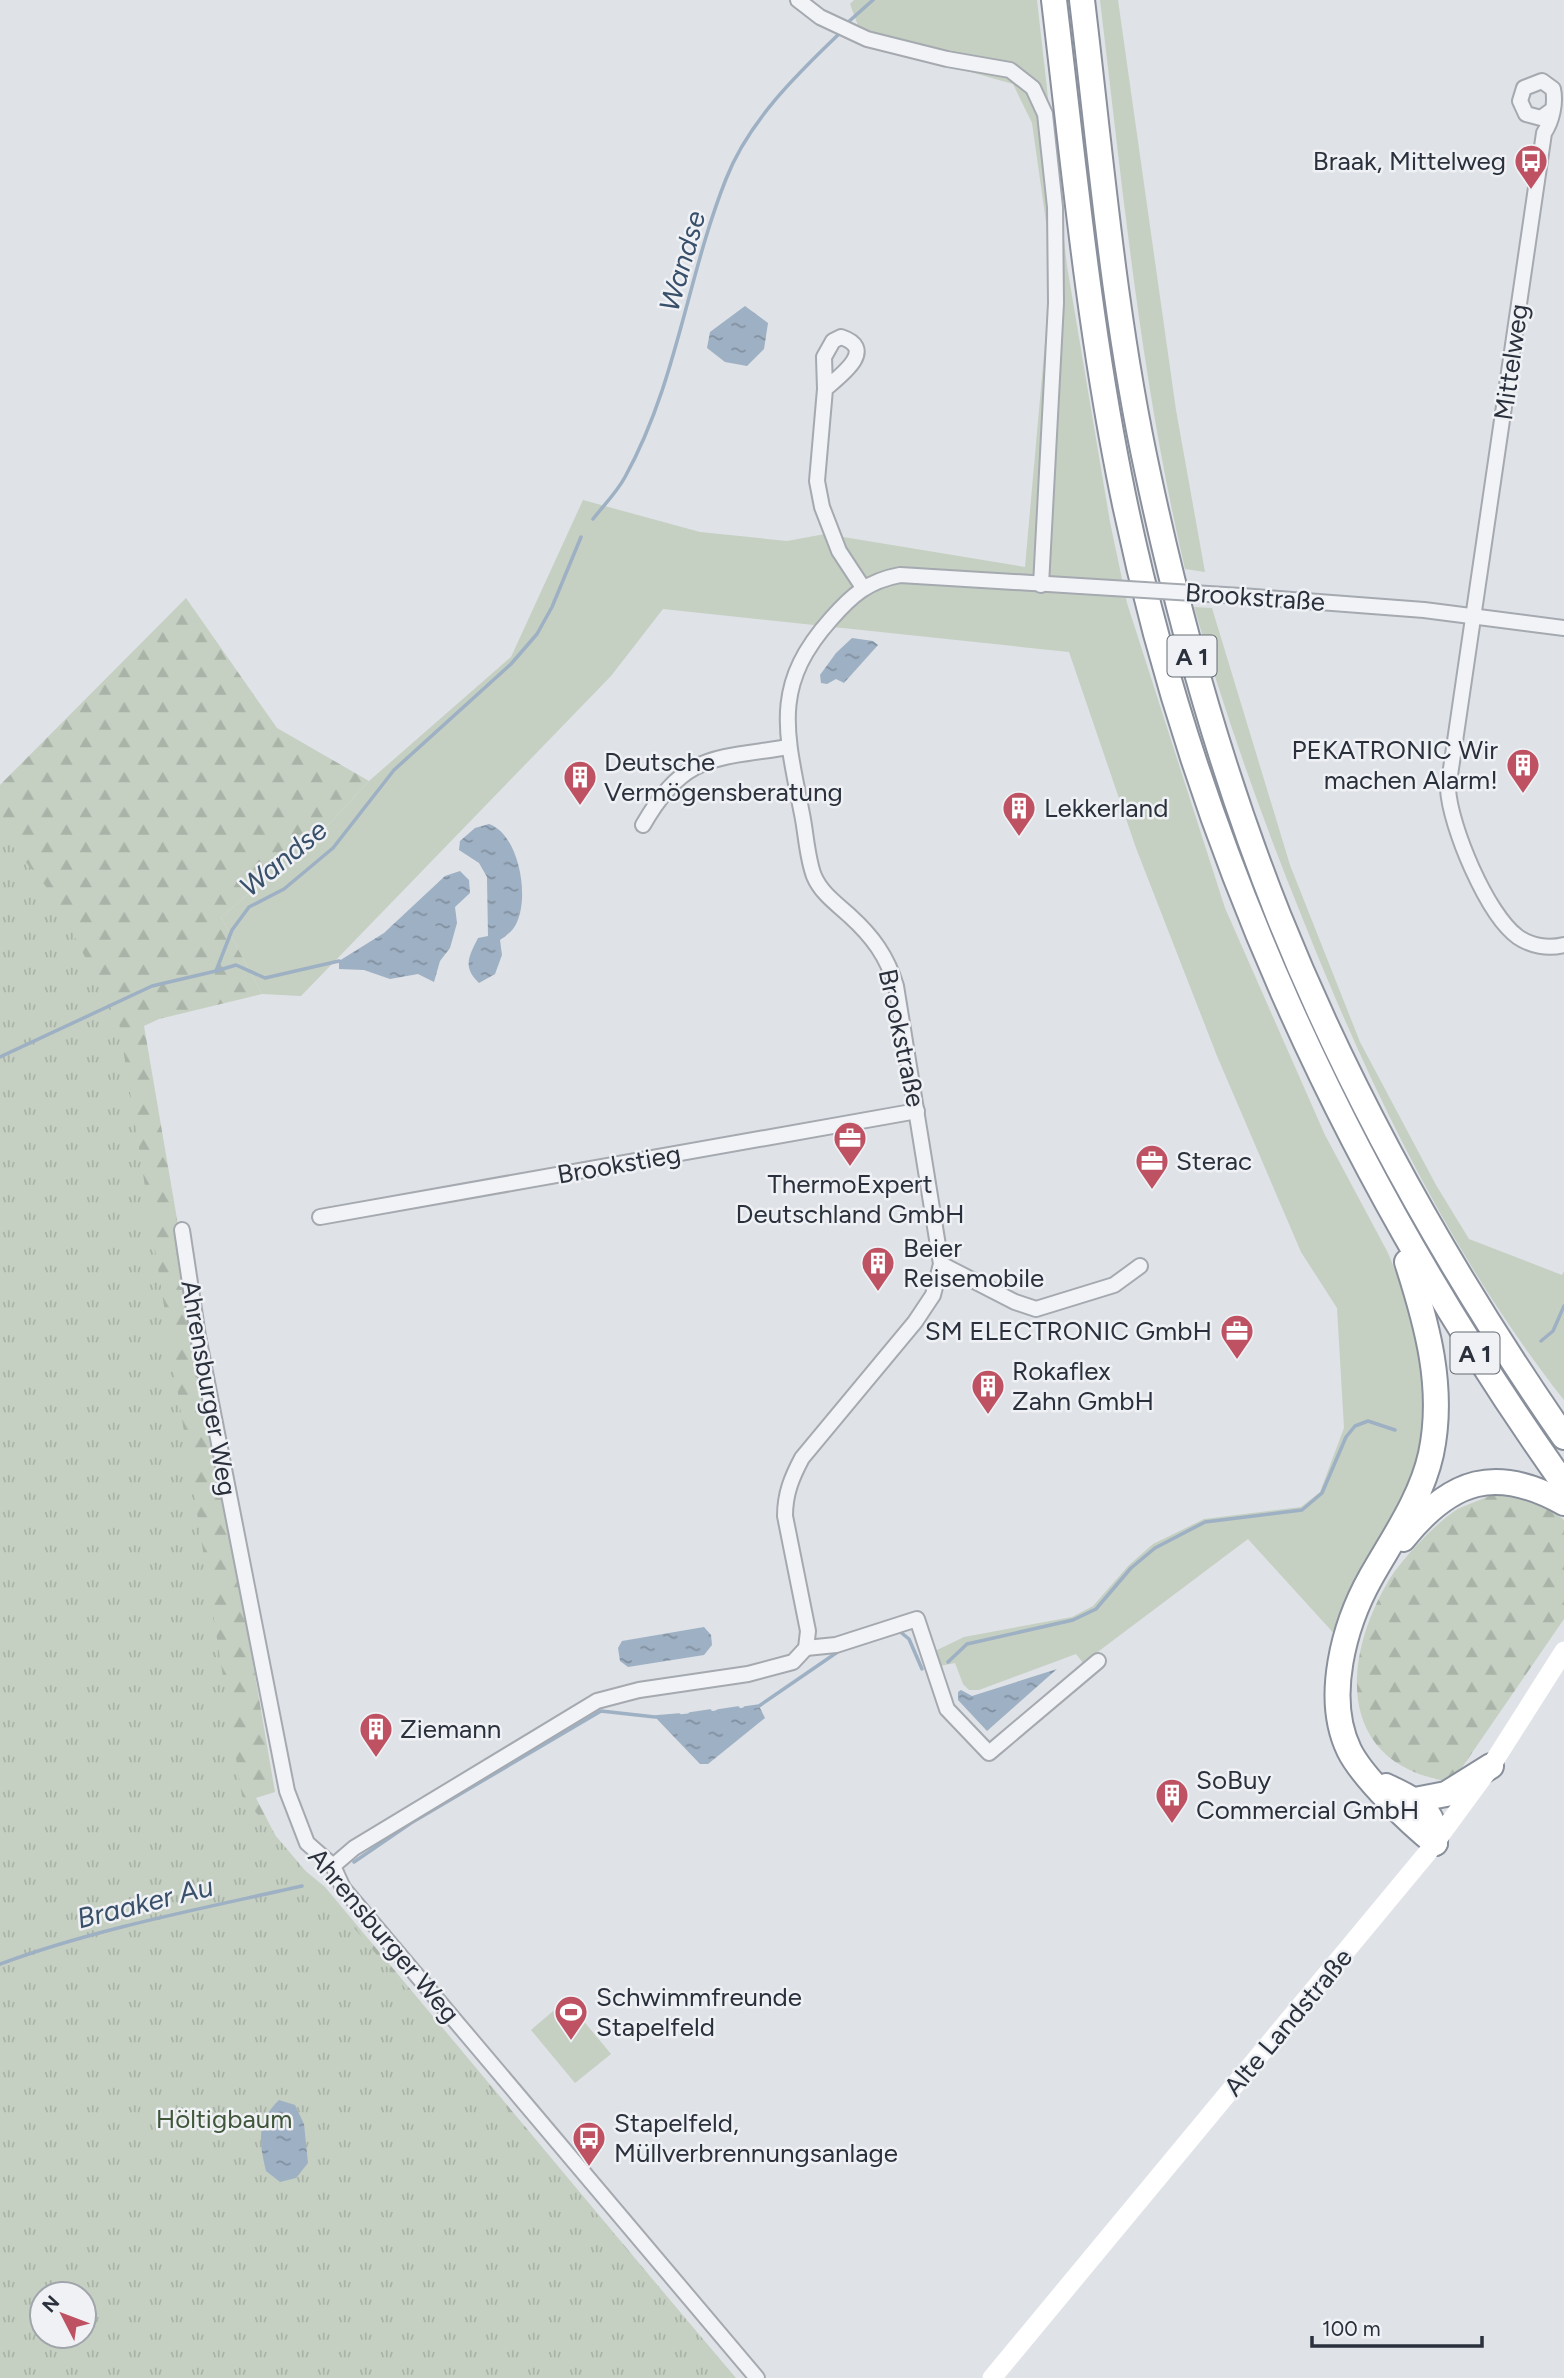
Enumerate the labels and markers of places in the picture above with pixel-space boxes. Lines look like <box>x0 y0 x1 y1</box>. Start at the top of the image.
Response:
bus stop icon: Braak, Mittelweg <box>1512 142 1550 191</box>
place label: Braak, Mittelweg <box>1313 145 1506 177</box>
place label: PEKATRONIC Wir machen Alarm! <box>1292 734 1498 796</box>
place label: Deutsche Vermögensberatung <box>604 746 843 808</box>
building icon: PEKATRONIC Wir machen Alarm! <box>1504 746 1542 795</box>
building icon: Deutsche Vermögensberatung <box>561 758 599 807</box>
building icon: Lekkerland <box>1000 789 1038 838</box>
place label: Lekkerland <box>1044 792 1168 824</box>
office icon: ThermoExpert Deutschland GmbH <box>831 1119 869 1168</box>
office icon: Sterac <box>1133 1142 1171 1191</box>
place label: Sterac <box>1176 1145 1252 1177</box>
place label: ThermoExpert Deutschland GmbH <box>736 1168 964 1230</box>
place label: Beier Reisemobile <box>903 1232 1044 1294</box>
building icon: Beier Reisemobile <box>859 1244 897 1293</box>
office icon: SM ELECTRONIC GmbH <box>1218 1312 1256 1361</box>
place label: SM ELECTRONIC GmbH <box>925 1315 1212 1347</box>
place label: Rokaflex Zahn GmbH <box>1012 1355 1154 1417</box>
building icon: Rokaflex Zahn GmbH <box>969 1367 1007 1416</box>
building icon: Ziemann <box>357 1710 395 1759</box>
place label: Ziemann <box>400 1713 501 1745</box>
place label: SoBuy Commercial GmbH <box>1196 1764 1419 1826</box>
building icon: SoBuy Commercial GmbH <box>1153 1776 1191 1825</box>
place label: Schwimmfreunde Stapelfeld <box>596 1981 802 2043</box>
sports icon: Schwimmfreunde Stapelfeld <box>552 1993 590 2042</box>
place label: Stapelfeld, Müllverbrennungsanlage <box>614 2107 898 2169</box>
bus stop icon: Stapelfeld, Müllverbrennungsanlage <box>570 2119 608 2168</box>

